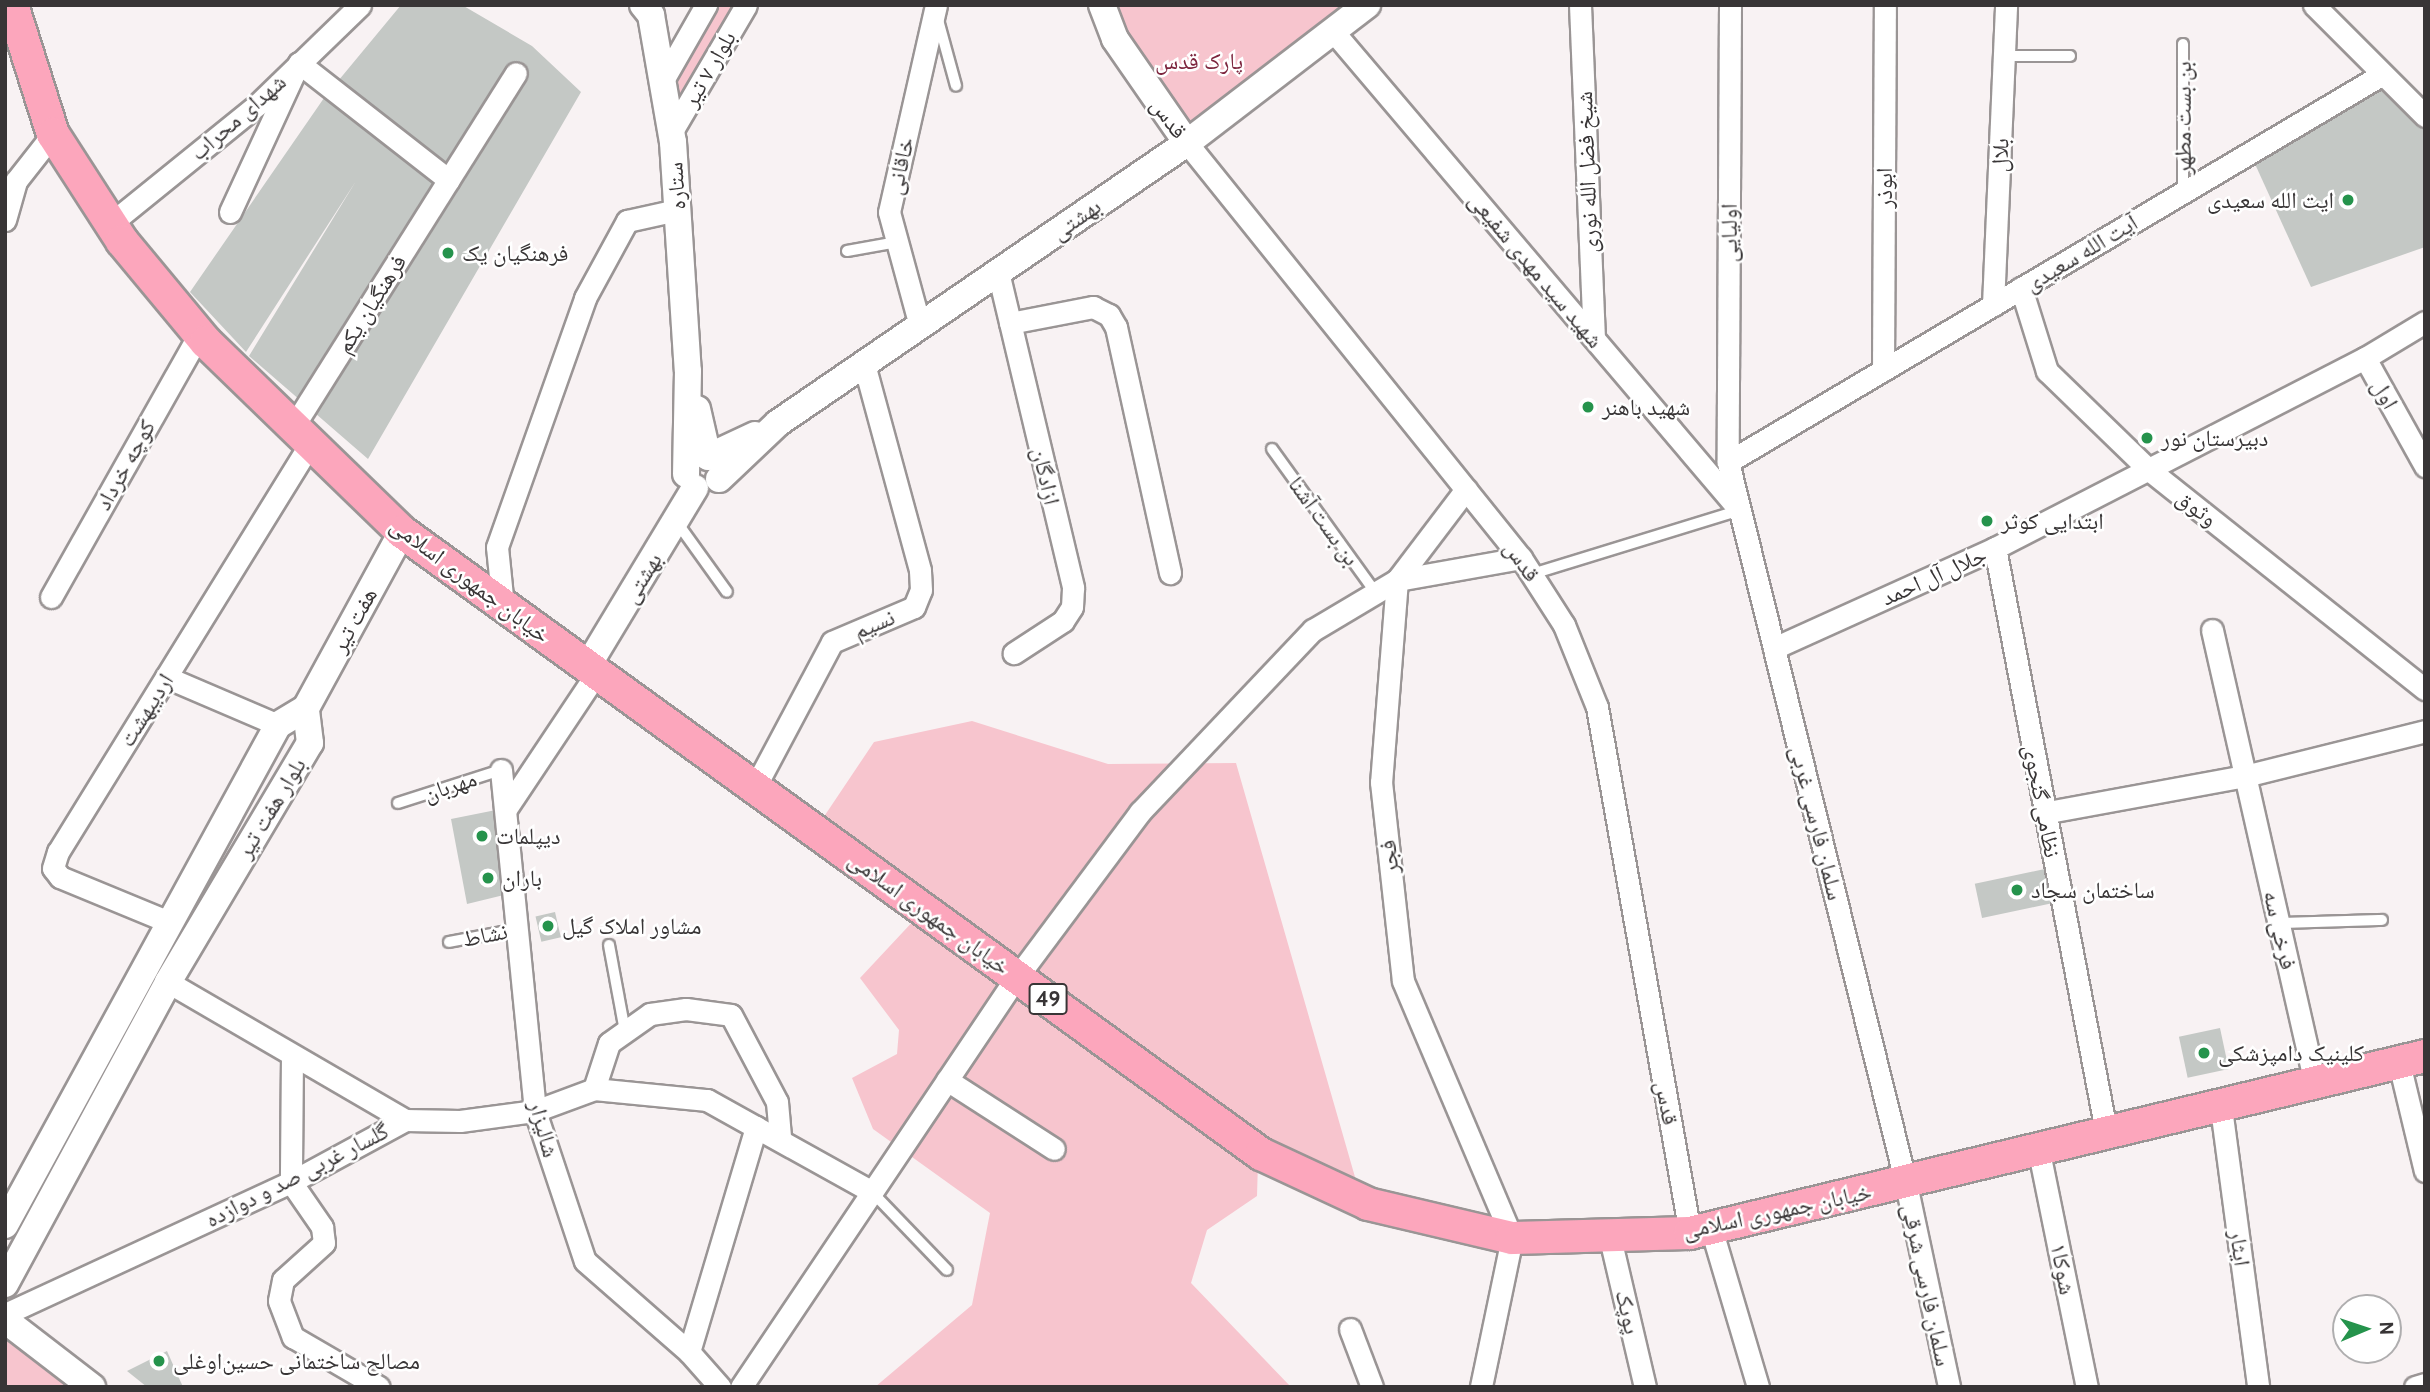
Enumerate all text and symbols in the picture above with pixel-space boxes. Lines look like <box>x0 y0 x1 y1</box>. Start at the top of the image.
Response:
street label: بلوار ۷ تیر <box>676 26 742 112</box>
park label: پارک قدس <box>1155 47 1243 75</box>
street label: بن بست مطهر <box>2169 61 2197 175</box>
street label: شهدای محراب <box>184 68 292 166</box>
street label: شیخ فضل الله نوری <box>1570 91 1604 253</box>
street label: قدس <box>1145 92 1193 144</box>
street label: خاقانی <box>880 135 920 197</box>
street label: بلال <box>1985 137 2015 173</box>
street label: ستاره <box>661 161 691 211</box>
street label: ابوذر <box>1870 168 1898 208</box>
street label: شهید سید مهدی شفیعی <box>1463 186 1609 354</box>
place label: ایت الله سعیدی <box>2207 186 2334 214</box>
street label: بهشتی <box>1046 192 1106 246</box>
marker: ایت الله سعیدی <box>2340 192 2356 208</box>
street label: اولیایی <box>1715 204 1743 262</box>
street label: آیت الله سعیدی <box>2019 208 2143 298</box>
place label: فرهنگیان یک <box>462 239 568 267</box>
marker: فرهنگیان یک <box>440 245 456 261</box>
street label: فرهنگیان یکم <box>330 250 412 358</box>
street label: اول <box>2366 374 2404 414</box>
place label: شهید باهنر <box>1602 393 1690 421</box>
marker: شهید باهنر <box>1580 399 1596 415</box>
street label: کوچه خرداد <box>89 415 161 515</box>
place label: دبیرستان نور <box>2161 424 2268 452</box>
marker: دبیرستان نور <box>2139 430 2155 446</box>
street label: ازادگان <box>1026 445 1066 507</box>
street label: بن بست آشنا <box>1282 471 1366 571</box>
street label: وثوق <box>2171 483 2223 533</box>
place label: ابتدایی کوثر <box>2001 507 2104 535</box>
street label: خیابان جمهوری اسلامی <box>385 511 555 649</box>
marker: ابتدایی کوثر <box>1979 513 1995 529</box>
street label: قدس <box>1498 535 1546 587</box>
street label: جلال آل احمد <box>1877 541 1991 611</box>
street label: بهشتی <box>616 548 668 608</box>
street label: هفت تیر <box>325 583 383 657</box>
street label: نسیم <box>849 603 899 645</box>
street label: اردیبهشت <box>113 668 179 752</box>
street label: نظامی گنجوی <box>2018 742 2066 860</box>
street label: سلمان فارسی غربی <box>1784 743 1850 903</box>
street label: بلوار هفت تیر <box>230 753 312 863</box>
street label: مهربان <box>420 765 480 807</box>
place label: دیپلمات <box>496 822 560 850</box>
marker: دیپلمات <box>474 828 490 844</box>
street label: فجر <box>1373 839 1405 875</box>
street label: خیابان جمهوری اسلامی <box>843 845 1015 981</box>
place label: باران <box>502 864 542 892</box>
marker: باران <box>480 870 496 886</box>
place label: ساختمان سجاد <box>2031 876 2155 904</box>
marker: ساختمان سجاد <box>2009 882 2025 898</box>
street label: فرخی سه <box>2258 888 2302 972</box>
place label: مشاور املاک گیل <box>562 912 702 940</box>
street label: نشاط <box>460 917 510 953</box>
marker: مشاور املاک گیل <box>540 918 556 934</box>
road number: 49 <box>1027 982 1069 1016</box>
place label: کلینیک دامپزشکی <box>2218 1039 2364 1067</box>
marker: کلینیک دامپزشکی <box>2196 1045 2212 1061</box>
street label: قدس <box>1650 1079 1684 1127</box>
street label: شالیزار <box>523 1098 565 1160</box>
street label: گلسار غربی صد و دوازده <box>201 1117 393 1233</box>
street label: خیابان جمهوری اسلامی <box>1680 1178 1874 1244</box>
street label: سلمان فارسی شرقی <box>1896 1201 1958 1369</box>
street label: ایثار <box>2224 1228 2256 1268</box>
street label: شوکا۱ <box>2045 1241 2081 1297</box>
street label: پوپک <box>1610 1287 1646 1337</box>
north arrow <box>2332 1294 2402 1364</box>
text: N <box>2375 1321 2398 1335</box>
place label: مصالح ساختمانی حسین‌اوغلی <box>173 1347 420 1375</box>
marker: مصالح ساختمانی حسین‌اوغلی <box>151 1353 167 1369</box>

